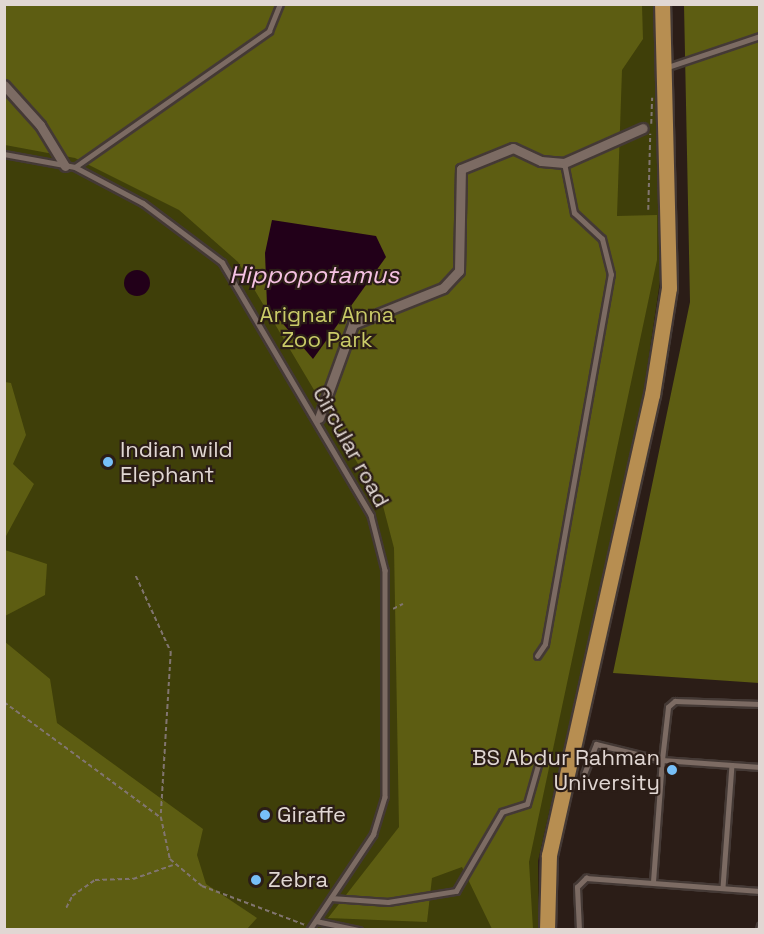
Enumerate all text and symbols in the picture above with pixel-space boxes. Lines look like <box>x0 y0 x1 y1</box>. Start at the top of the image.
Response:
water label: Hippopotamus <box>229 261 399 289</box>
park label: Arignar Anna Zoo Park <box>259 301 395 352</box>
street label: Circular road <box>307 382 395 512</box>
place label: Indian wild Elephant <box>120 436 233 488</box>
marker: Indian wild Elephant <box>101 455 115 469</box>
place label: BS Abdur Rahman University <box>472 744 660 796</box>
marker: BS Abdur Rahman University <box>665 763 679 777</box>
place label: Giraffe <box>277 802 346 828</box>
marker: Giraffe <box>258 808 272 822</box>
place label: Zebra <box>268 867 328 893</box>
marker: Zebra <box>249 873 263 887</box>

